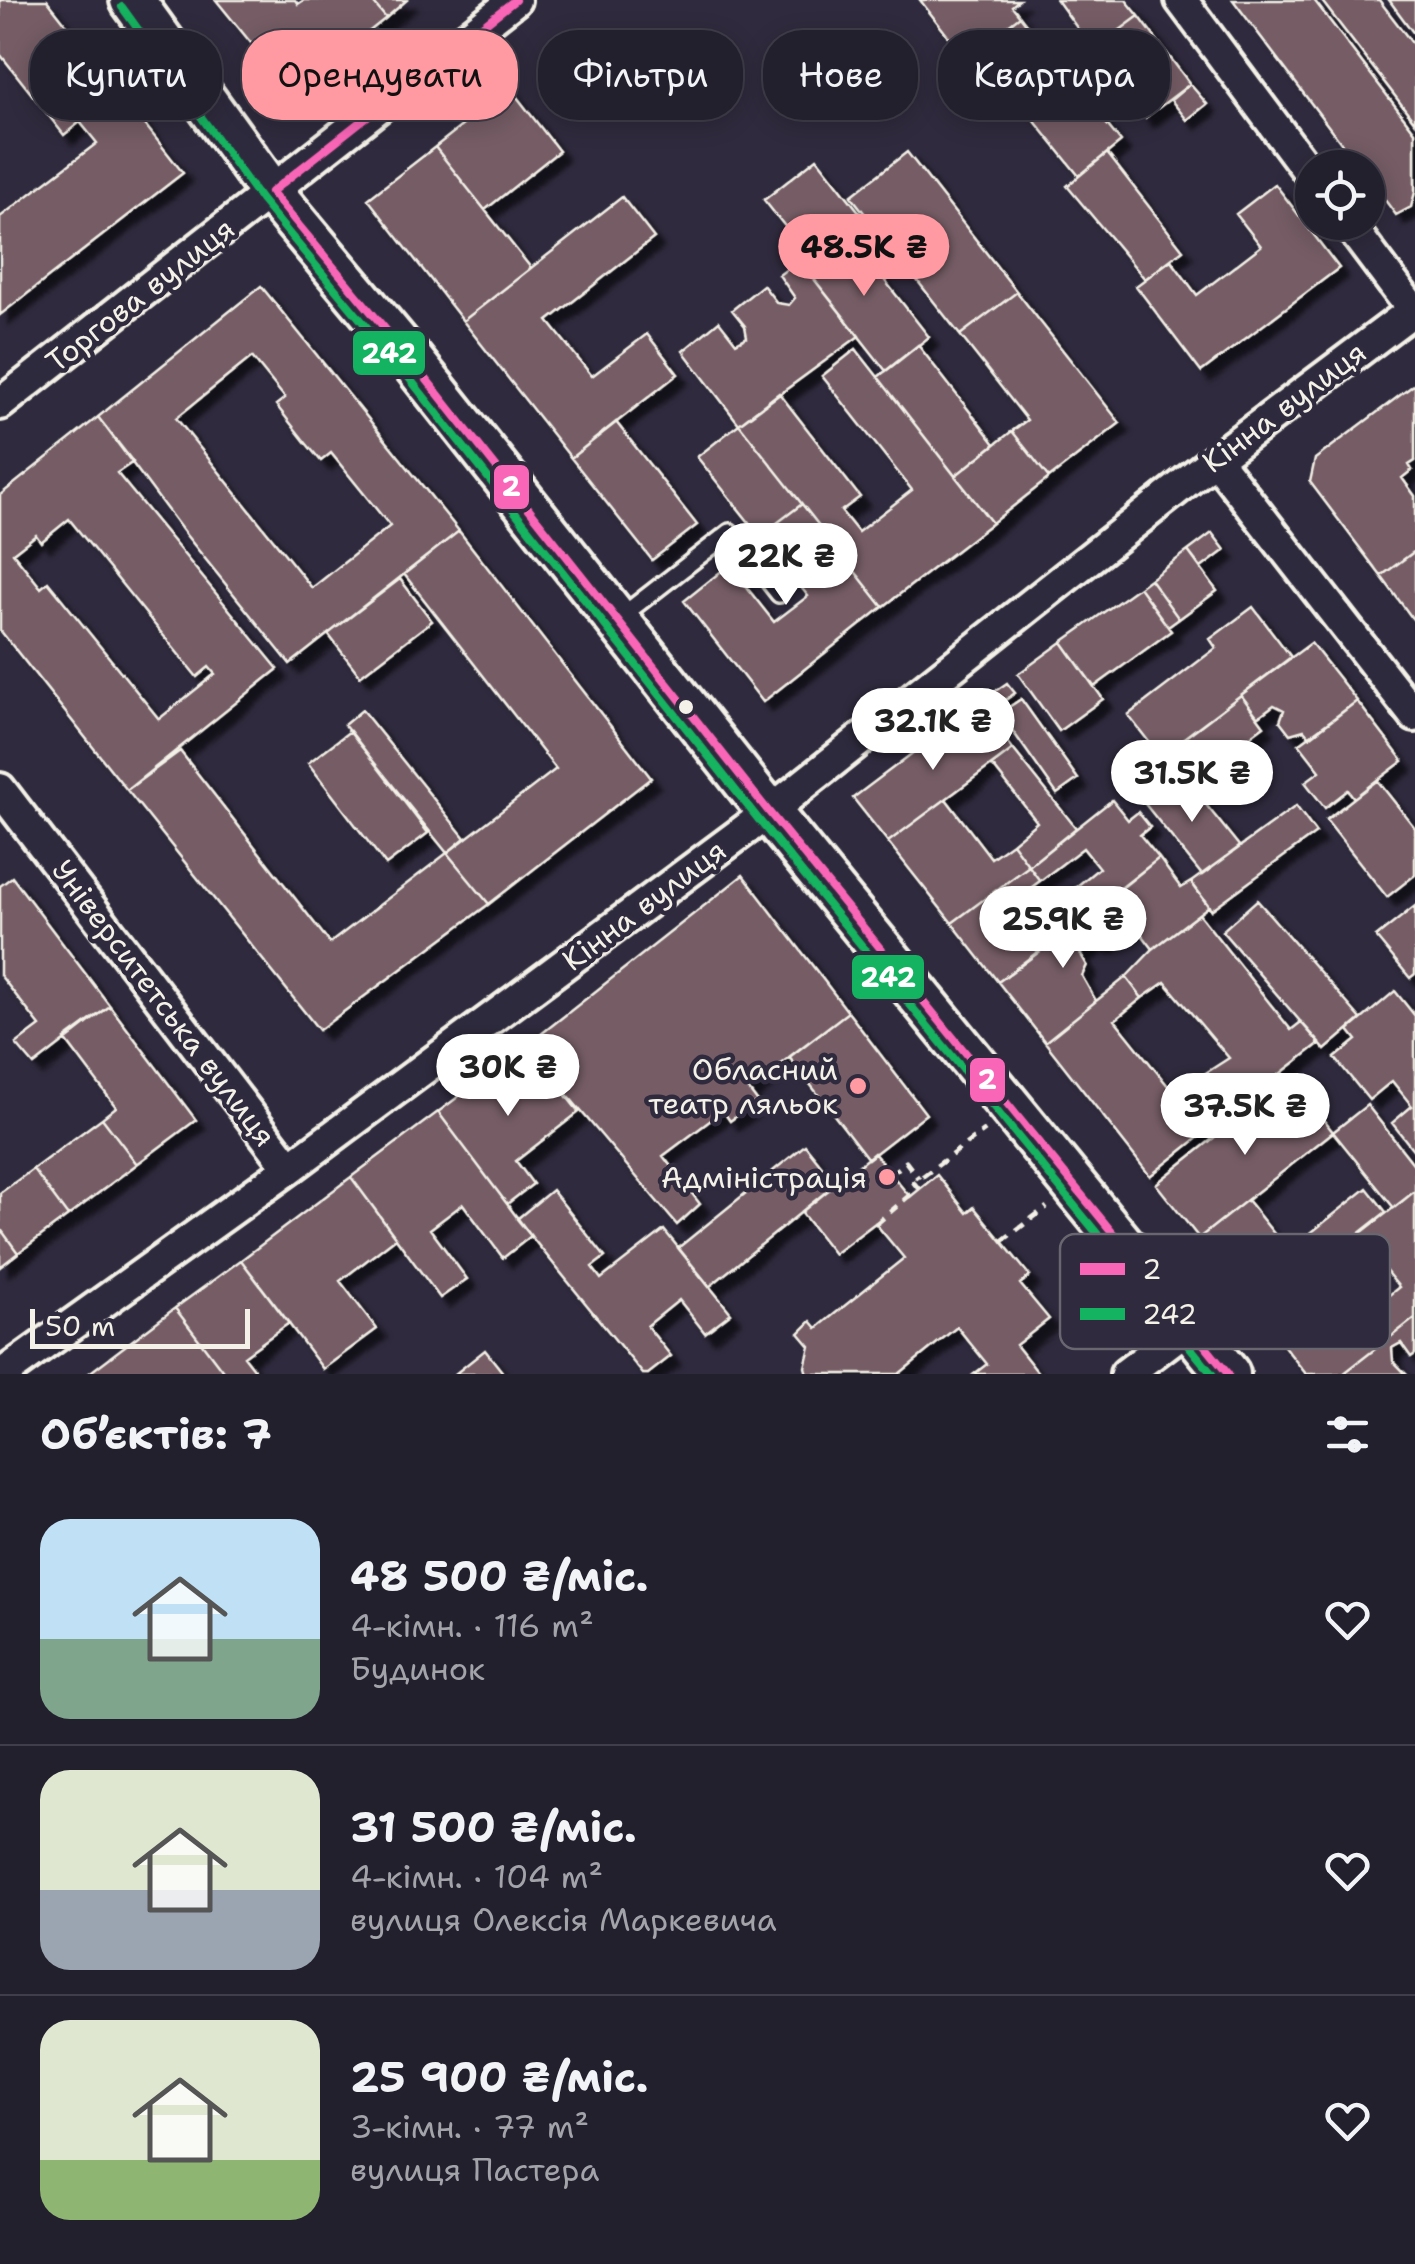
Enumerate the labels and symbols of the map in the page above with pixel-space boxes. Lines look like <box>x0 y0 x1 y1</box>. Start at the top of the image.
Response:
street label: Торгова вулиця <box>37 208 243 382</box>
pin: 48.5K ₴ <box>772 214 956 299</box>
line badge: 242 <box>351 329 427 377</box>
street label: Кінна вулиця <box>1194 332 1374 482</box>
text: 242 <box>361 334 417 372</box>
line badge: 2 <box>492 463 531 511</box>
text: 2 <box>501 467 521 505</box>
pin: 22K ₴ <box>716 523 856 608</box>
pin: 32.1K ₴ <box>841 688 1025 773</box>
unlabelled marker <box>676 697 696 717</box>
pin: 31.5K ₴ <box>1100 740 1284 825</box>
street label: Кінна вулиця <box>554 830 734 980</box>
street label: Університетська вулиця <box>43 851 285 1155</box>
pin: 25.9K ₴ <box>971 886 1155 971</box>
line badge: 242 <box>850 953 926 1001</box>
text: 242 <box>860 958 916 996</box>
pin: 30K ₴ <box>438 1034 578 1119</box>
place label: Обласний театр ляльок <box>648 1049 838 1124</box>
line badge: 2 <box>968 1056 1007 1104</box>
text: 2 <box>977 1060 997 1098</box>
pin: 37.5K ₴ <box>1153 1073 1337 1158</box>
marker: Обласний театр ляльок <box>847 1075 869 1097</box>
place label: Адміністрація <box>661 1157 867 1198</box>
marker: Адміністрація <box>876 1166 898 1188</box>
legend <box>1060 1234 1390 1349</box>
text: 2 <box>1142 1250 1162 1288</box>
text: 242 <box>1142 1295 1197 1333</box>
scale bar <box>30 1304 250 1348</box>

